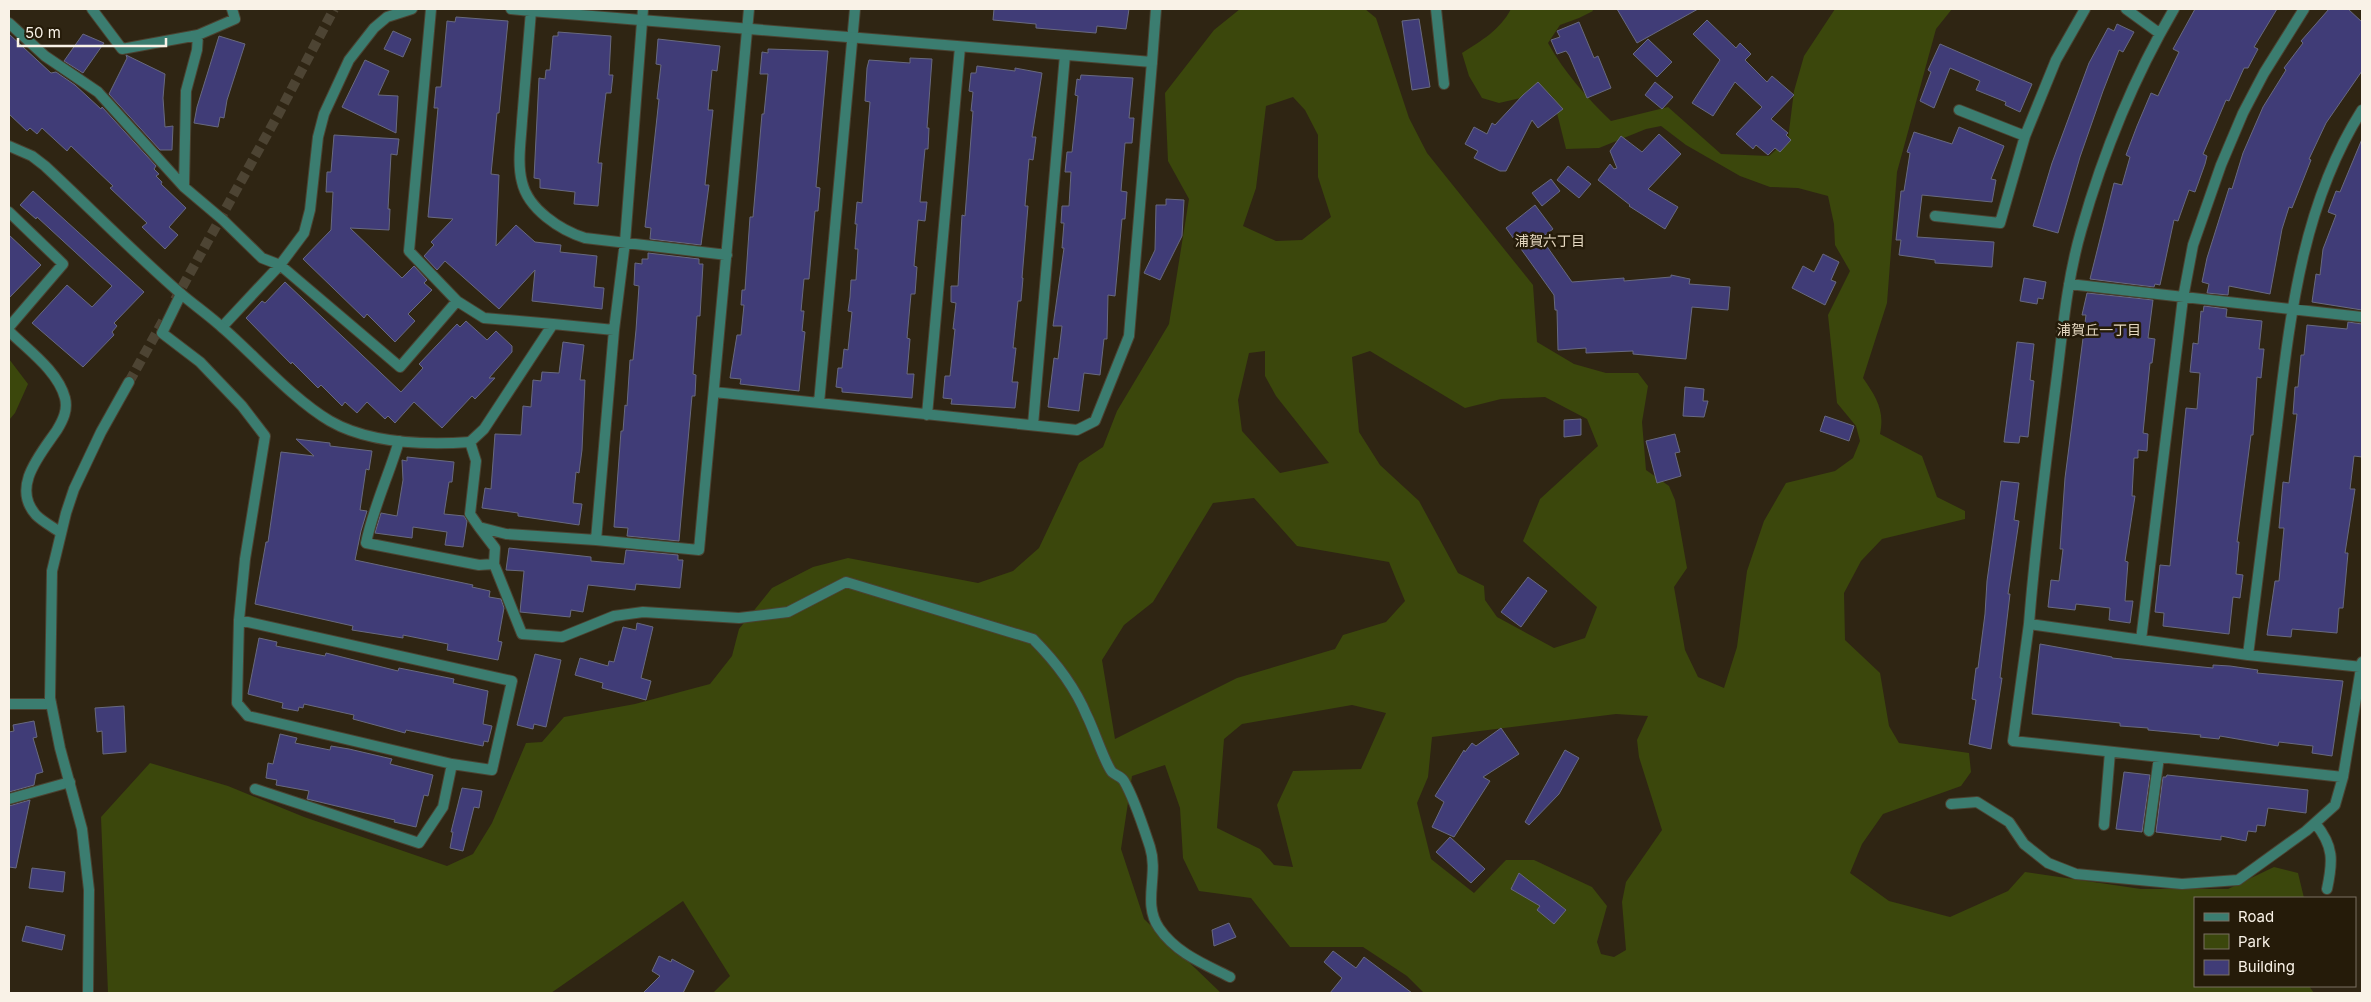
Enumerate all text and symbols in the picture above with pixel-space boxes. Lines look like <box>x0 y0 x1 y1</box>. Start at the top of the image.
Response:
scale bar <box>18 15 165 47</box>
text: 50 m <box>25 23 61 42</box>
district label: 浦賀六丁目 <box>1515 232 1585 249</box>
district label: 浦賀丘一丁目 <box>2057 321 2141 338</box>
legend <box>2194 897 2356 987</box>
text: Road <box>2238 907 2274 926</box>
text: Park <box>2238 932 2271 951</box>
text: Building <box>2238 957 2295 976</box>

